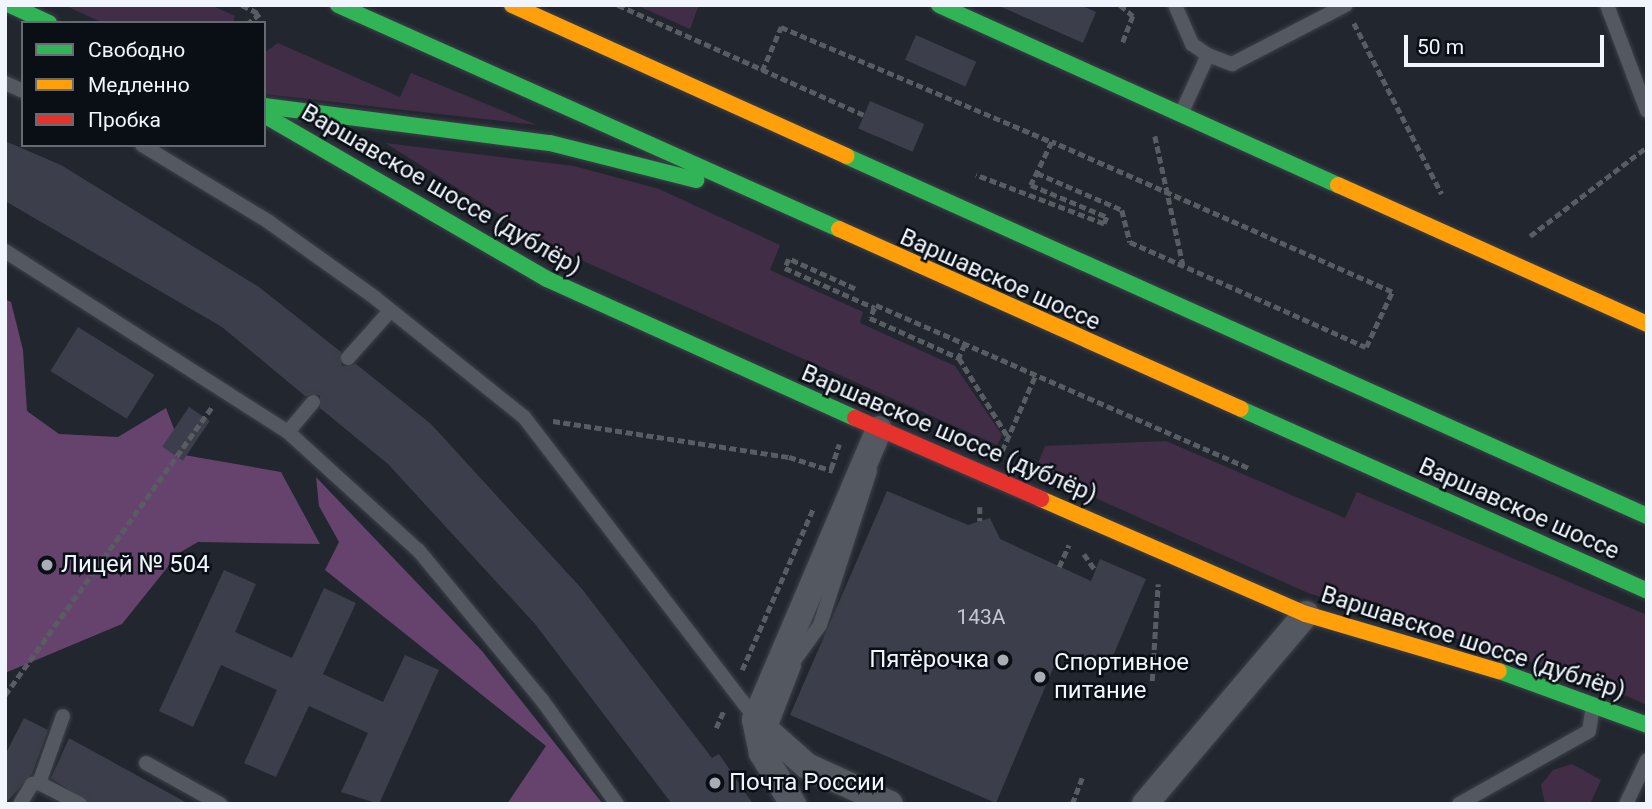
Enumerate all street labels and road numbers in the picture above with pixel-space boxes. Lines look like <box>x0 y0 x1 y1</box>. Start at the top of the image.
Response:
street label: Варшавское шоссе (дублёр) <box>296 98 586 282</box>
street label: Варшавское шоссе <box>895 223 1105 337</box>
street label: Варшавское шоссе (дублёр) <box>797 359 1101 509</box>
street label: Варшавское шоссе <box>1414 452 1624 566</box>
street label: Варшавское шоссе (дублёр) <box>1317 580 1629 706</box>

